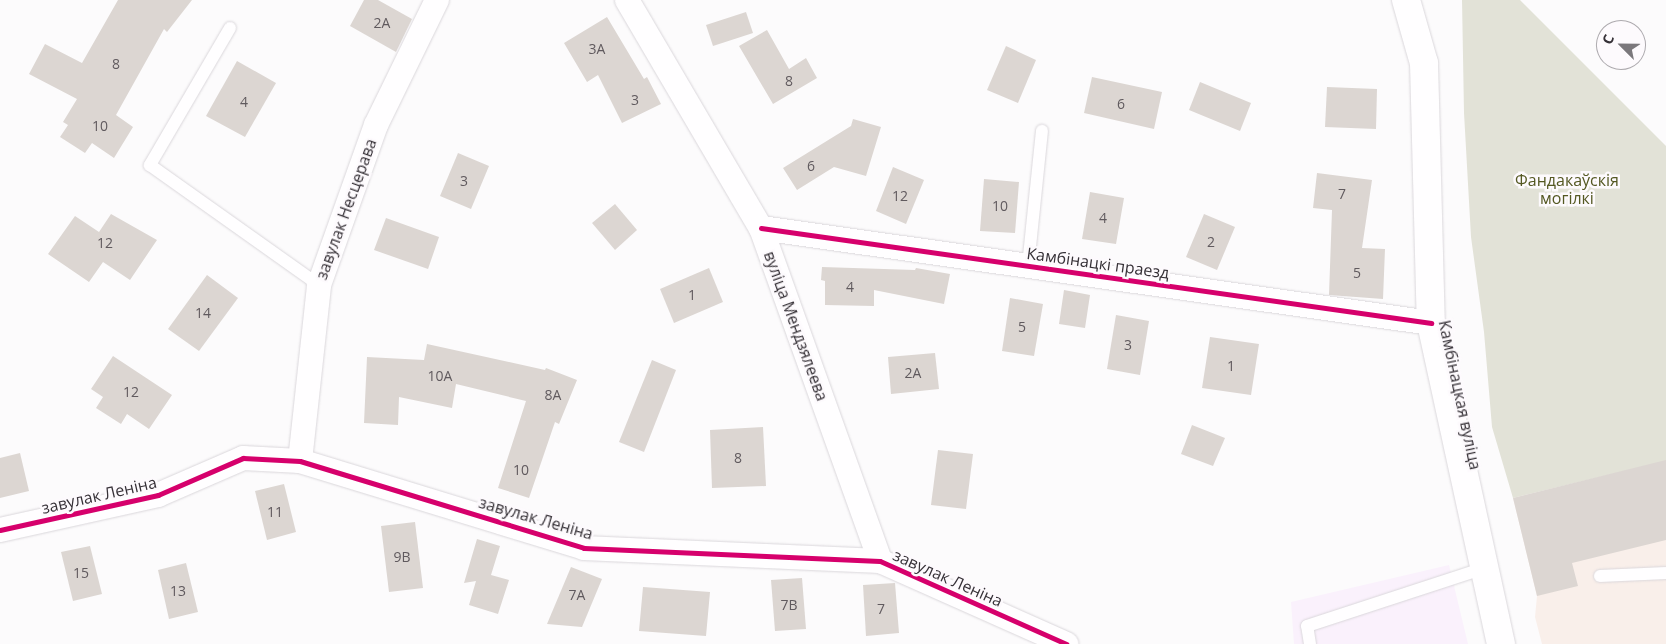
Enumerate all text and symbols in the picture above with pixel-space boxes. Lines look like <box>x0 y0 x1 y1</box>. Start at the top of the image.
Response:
house number: 2А <box>374 15 390 31</box>
north arrow <box>1596 20 1646 70</box>
text: С <box>1597 32 1618 47</box>
house number: 3А <box>589 41 605 57</box>
house number: 8 <box>112 56 120 72</box>
house number: 8 <box>785 73 793 89</box>
house number: 3 <box>631 92 639 108</box>
house number: 4 <box>240 94 248 110</box>
house number: 6 <box>1117 96 1125 112</box>
house number: 10 <box>92 118 108 134</box>
street label: завулак Несцерава <box>312 136 380 282</box>
house number: 6 <box>807 158 815 174</box>
park label: Фандакаўскія могілкі <box>1515 170 1619 208</box>
house number: 3 <box>460 173 468 189</box>
house number: 7 <box>1338 186 1346 202</box>
house number: 12 <box>892 188 908 204</box>
house number: 10 <box>992 198 1008 214</box>
house number: 4 <box>1099 210 1107 226</box>
house number: 2 <box>1207 234 1215 250</box>
house number: 12 <box>97 235 113 251</box>
street label: Камбінацкі праезд <box>1025 243 1171 283</box>
street label: вуліца Мендзялеева <box>760 249 832 403</box>
house number: 5 <box>1353 265 1361 281</box>
house number: 4 <box>846 279 854 295</box>
house number: 1 <box>688 287 696 303</box>
house number: 14 <box>195 305 211 321</box>
street label: Камбінацкая вуліца <box>1435 318 1485 472</box>
house number: 5 <box>1018 319 1026 335</box>
house number: 3 <box>1124 337 1132 353</box>
house number: 1 <box>1227 358 1235 374</box>
house number: 2А <box>905 365 921 381</box>
house number: 10А <box>428 368 452 384</box>
house number: 12 <box>123 384 139 400</box>
house number: 8А <box>545 387 561 403</box>
house number: 8 <box>734 450 742 466</box>
house number: 10 <box>513 462 529 478</box>
street label: завулак Леніна <box>39 472 159 518</box>
street label: завулак Леніна <box>477 493 595 543</box>
house number: 11 <box>267 504 283 520</box>
street label: завулак Леніна <box>890 545 1006 611</box>
house number: 9В <box>393 549 411 565</box>
house number: 15 <box>73 565 89 581</box>
house number: 13 <box>170 583 186 599</box>
house number: 7А <box>569 587 585 603</box>
house number: 7В <box>780 597 798 613</box>
house number: 7 <box>877 601 885 617</box>

